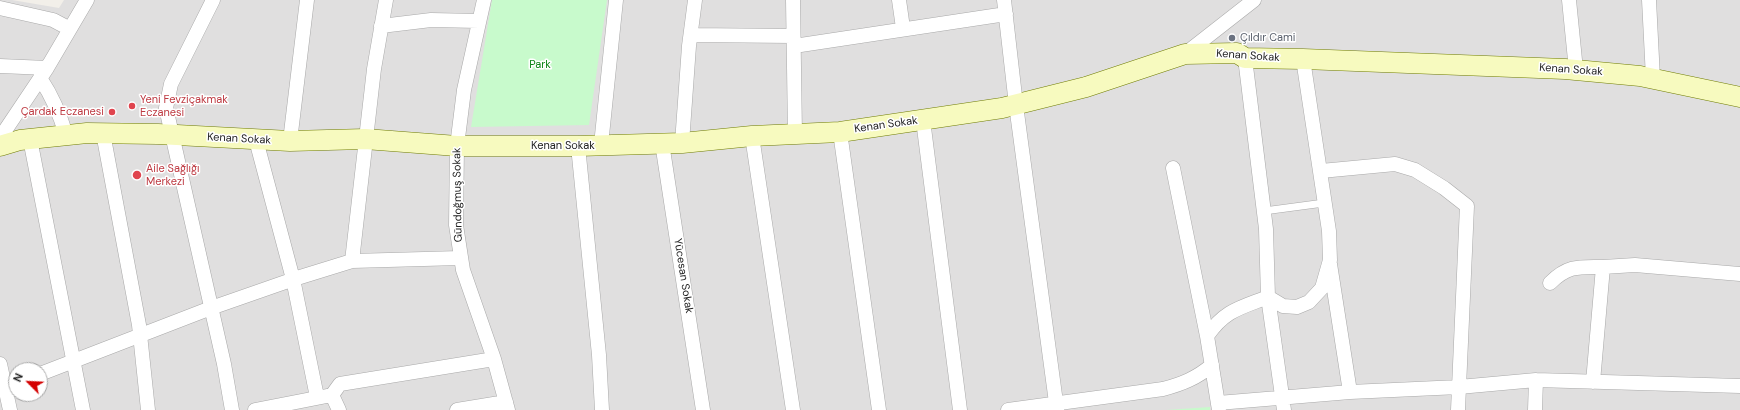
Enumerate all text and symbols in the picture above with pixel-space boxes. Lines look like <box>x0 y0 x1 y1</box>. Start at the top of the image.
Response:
place label: Çıldır Cami <box>1240 31 1295 45</box>
marker: Çıldır Cami <box>1227 33 1237 43</box>
street label: Kenan Sokak <box>1216 47 1280 65</box>
park label: Park <box>529 58 551 72</box>
street label: Kenan Sokak <box>1539 61 1603 79</box>
place label: Yeni Fevziçakmak Eczanesi <box>140 93 228 119</box>
marker: Yeni Fevziçakmak Eczanesi <box>127 101 137 111</box>
place label: Çardak Eczanesi <box>21 105 104 119</box>
marker: Çardak Eczanesi <box>107 107 117 117</box>
street label: Kenan Sokak <box>854 114 918 136</box>
street label: Kenan Sokak <box>207 131 271 147</box>
street label: Kenan Sokak <box>531 139 595 153</box>
street label: Gündoğmuş Sokak <box>451 148 465 242</box>
place label: Aile Sağlığı Merkezi <box>146 162 200 188</box>
marker: Aile Sağlığı Merkezi <box>131 169 143 181</box>
street label: Yücesan Sokak <box>671 238 695 314</box>
north arrow <box>8 362 48 402</box>
text: N <box>10 371 26 384</box>

